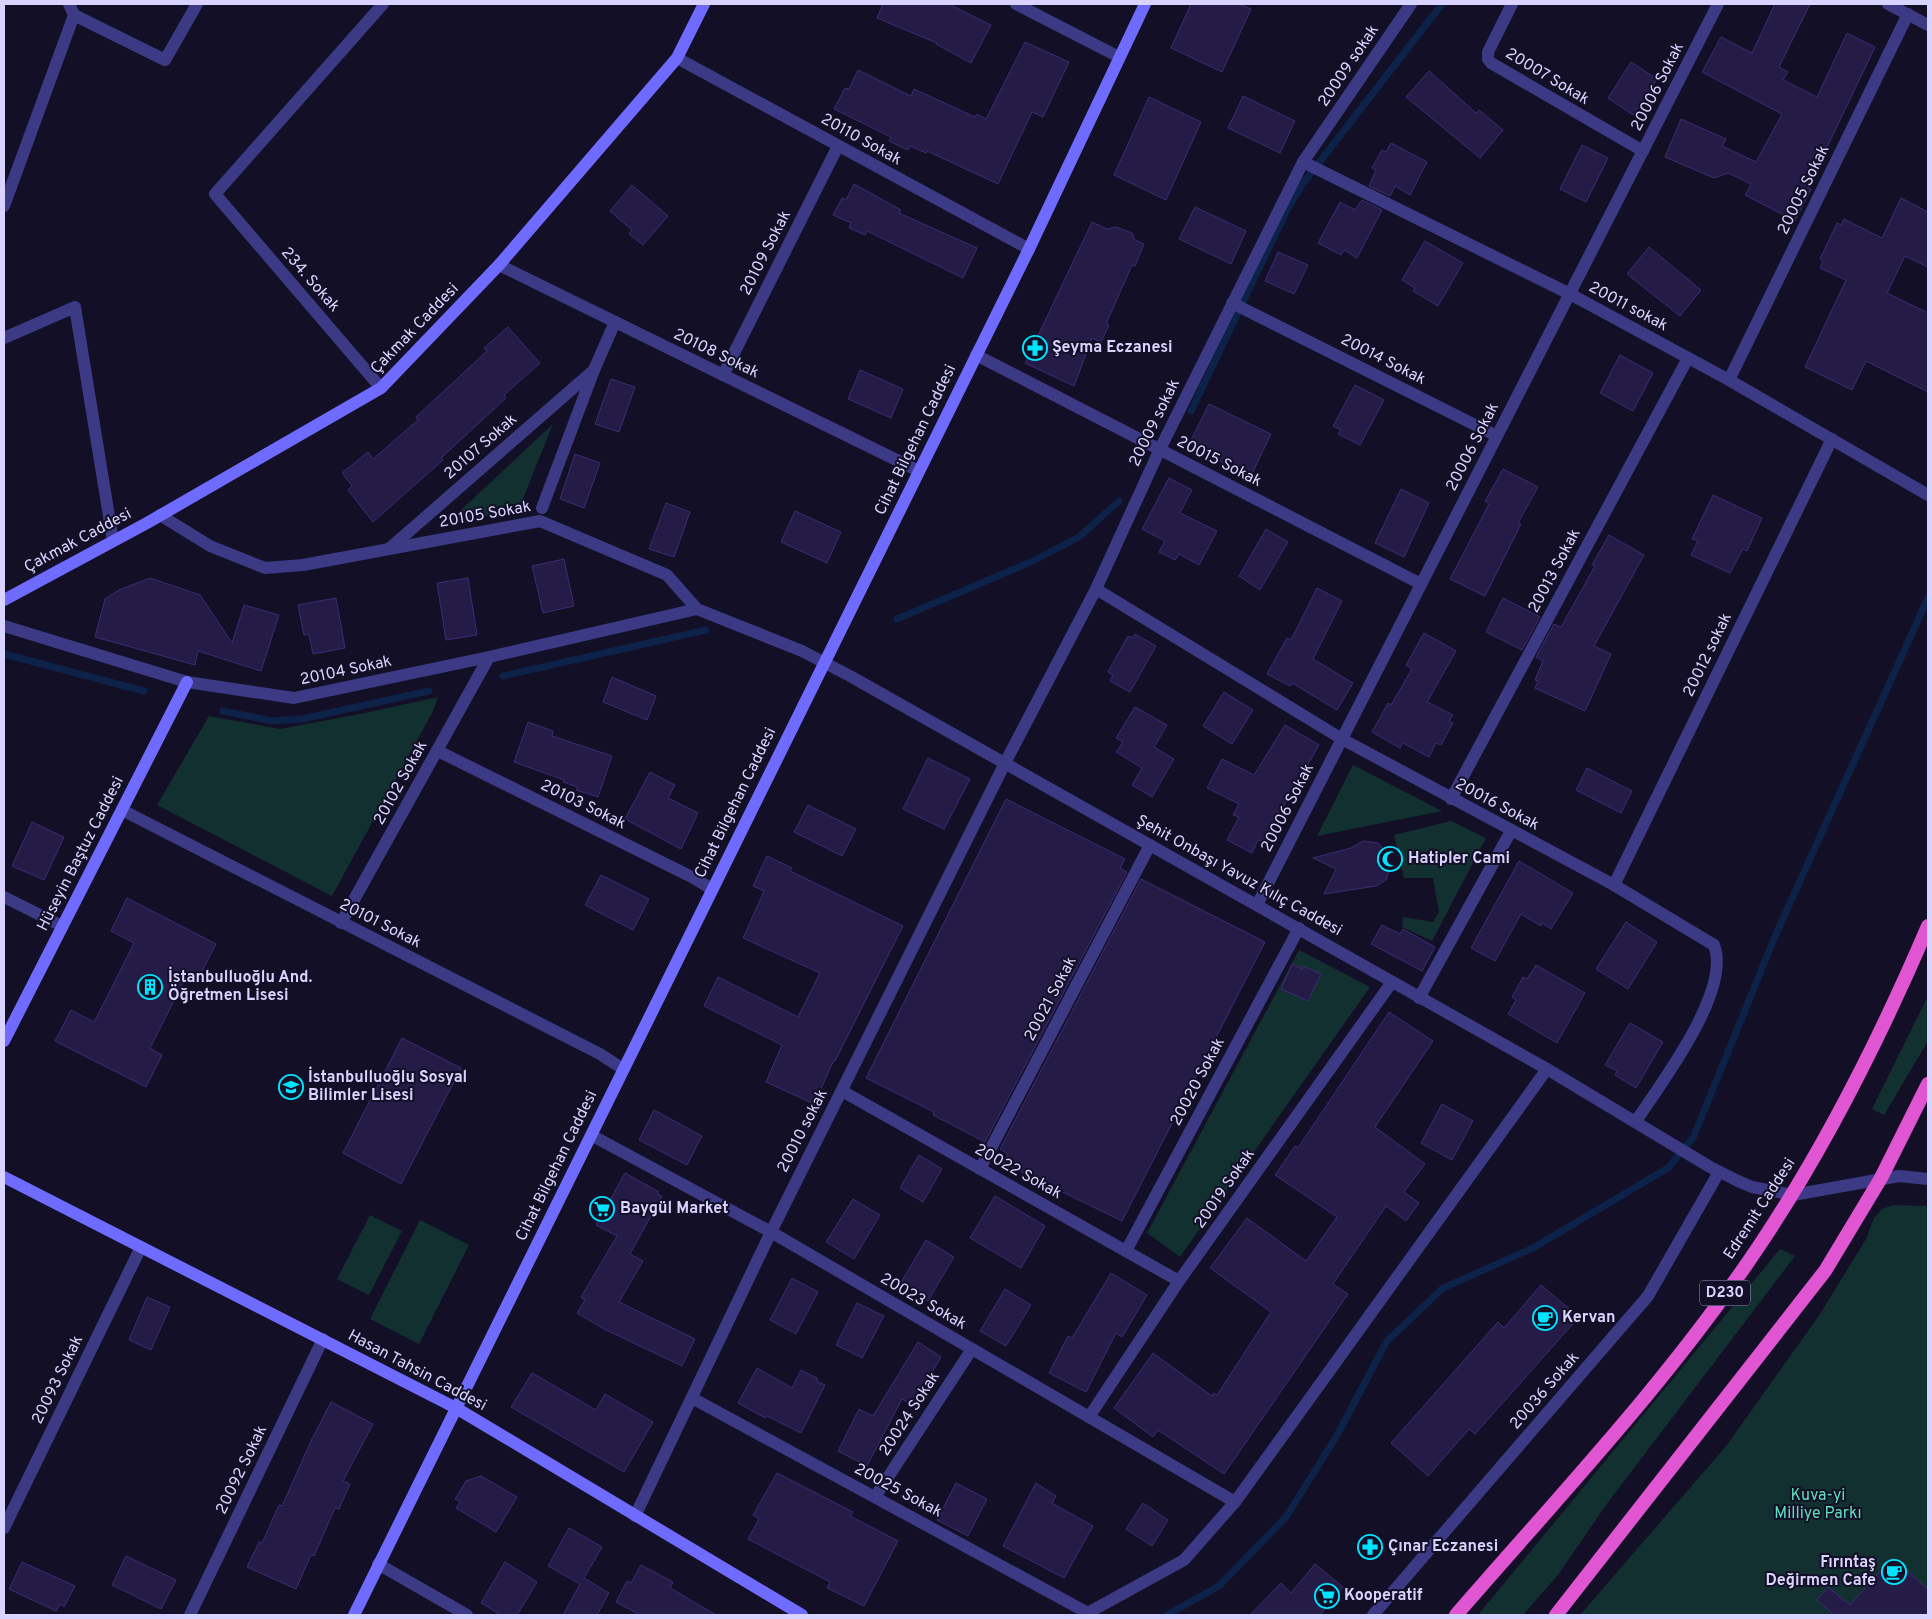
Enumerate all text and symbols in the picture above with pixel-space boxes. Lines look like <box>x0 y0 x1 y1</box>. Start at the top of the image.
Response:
street label: 20009 sokak <box>1314 21 1384 111</box>
street label: 20006 Sokak <box>1627 39 1689 135</box>
street label: 20007 Sokak <box>1501 44 1593 110</box>
street label: 20110 Sokak <box>817 110 905 170</box>
street label: 20005 Sokak <box>1774 142 1834 238</box>
street label: 20109 Sokak <box>736 207 796 299</box>
street label: 234. Sokak <box>276 243 344 317</box>
street label: 20011 sokak <box>1585 278 1671 336</box>
street label: Çakmak Caddesi <box>367 279 463 379</box>
street label: 20108 Sokak <box>670 325 762 383</box>
street label: 20014 Sokak <box>1337 330 1429 390</box>
pharmacy icon: Şeyma Eczanesi <box>1022 335 1048 361</box>
place label: Şeyma Eczanesi <box>1052 338 1173 358</box>
street label: Cihat Bilgehan Caddesi <box>871 361 961 519</box>
street label: 20009 sokak <box>1125 376 1185 470</box>
street label: 20006 Sokak <box>1442 399 1504 495</box>
street label: 20107 Sokak <box>440 410 522 484</box>
street label: 20015 Sokak <box>1173 432 1265 492</box>
street label: 20105 Sokak <box>437 497 533 533</box>
street label: Çakmak Caddesi <box>21 504 135 578</box>
street label: 20013 Sokak <box>1524 525 1586 617</box>
street label: 20012 sokak <box>1679 610 1737 700</box>
street label: 20104 Sokak <box>298 652 394 690</box>
street label: Cihat Bilgehan Caddesi <box>691 724 781 882</box>
street label: 20102 Sokak <box>370 737 432 829</box>
street label: 20006 Sokak <box>1257 760 1319 856</box>
street label: Hüseyin Baştuz Caddesi <box>33 773 129 935</box>
street label: 20016 Sokak <box>1451 774 1543 836</box>
street label: 20103 Sokak <box>537 776 629 834</box>
street label: Şehit Onbaşı Yavuz Kılıç Caddesi <box>1133 811 1345 941</box>
mosque icon: Hatipler Cami <box>1377 846 1403 872</box>
place label: Hatipler Cami <box>1408 849 1510 869</box>
street label: 20101 Sokak <box>336 895 424 953</box>
street label: 20021 Sokak <box>1020 953 1082 1045</box>
place label: İstanbulluoğlu And. Öğretmen Lisesi <box>168 966 313 1006</box>
building icon: İstanbulluoğlu And. Öğretmen Lisesi <box>137 974 163 1000</box>
street label: 20020 Sokak <box>1166 1034 1230 1130</box>
place label: İstanbulluoğlu Sosyal Bilimler Lisesi <box>308 1066 467 1106</box>
school or university icon: İstanbulluoğlu Sosyal Bilimler Lisesi <box>278 1074 304 1100</box>
street label: 20010 sokak <box>773 1086 833 1176</box>
street label: Cihat Bilgehan Caddesi <box>512 1087 602 1245</box>
street label: 20022 Sokak <box>971 1140 1065 1204</box>
street label: 20019 Sokak <box>1190 1145 1260 1233</box>
street label: Edremit Caddesi <box>1720 1154 1800 1264</box>
supermarket icon: Baygül Market <box>589 1196 615 1222</box>
place label: Baygül Market <box>620 1199 728 1219</box>
street label: 20023 Sokak <box>876 1269 970 1335</box>
road number: D230 <box>1700 1280 1750 1306</box>
cafe icon: Kervan <box>1532 1305 1558 1331</box>
place label: Kervan <box>1562 1308 1615 1328</box>
street label: Hasan Tahsin Caddesi <box>344 1326 490 1416</box>
street label: 20093 Sokak <box>28 1332 88 1428</box>
street label: 20036 Sokak <box>1506 1348 1584 1434</box>
street label: 20024 Sokak <box>875 1368 945 1460</box>
street label: 20092 Sokak <box>212 1422 272 1518</box>
street label: 20025 Sokak <box>851 1459 945 1523</box>
park label: Kuva-yi Milliye Parkı <box>1774 1486 1862 1524</box>
pharmacy icon: Çınar Eczanesi <box>1357 1534 1383 1560</box>
place label: Çınar Eczanesi <box>1388 1537 1498 1557</box>
place label: Fırıntaş Değirmen Cafe <box>1766 1553 1876 1591</box>
cafe icon: Fırıntaş Değirmen Cafe <box>1881 1559 1907 1585</box>
supermarket icon: Kooperatif <box>1314 1583 1340 1609</box>
place label: Kooperatif <box>1344 1586 1423 1606</box>

